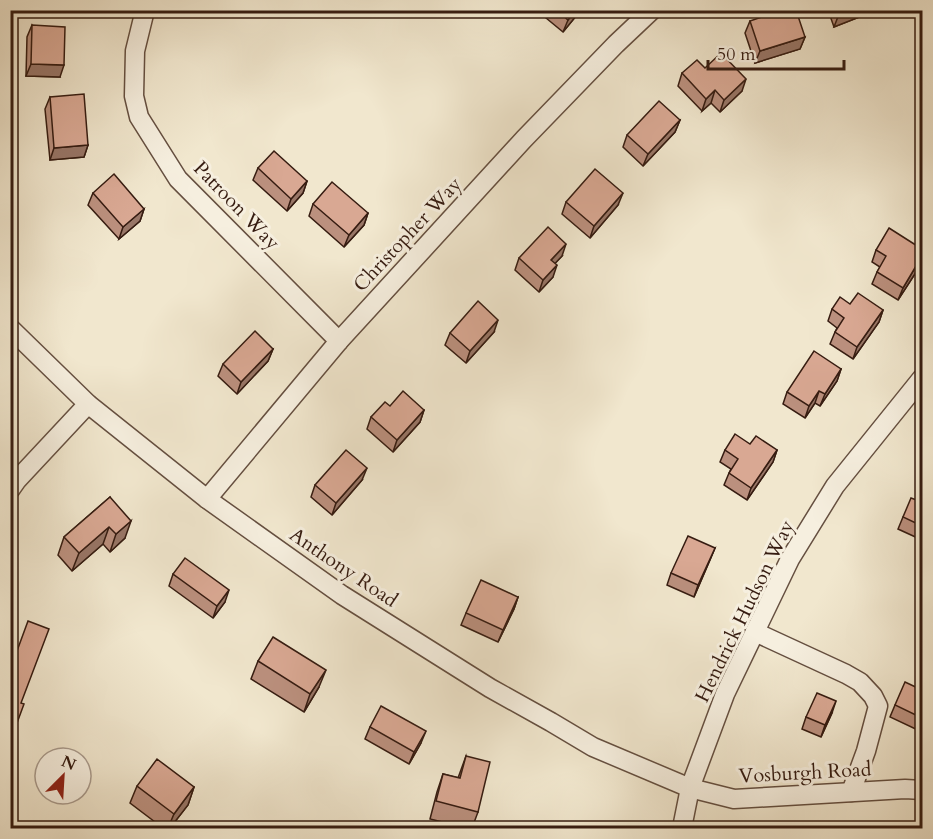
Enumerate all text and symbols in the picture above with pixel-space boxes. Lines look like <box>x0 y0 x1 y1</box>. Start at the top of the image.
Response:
scale bar <box>708 33 844 71</box>
text: 50 m <box>717 42 756 67</box>
street label: Patroon Way <box>187 155 286 256</box>
street label: Christopher Way <box>347 171 468 298</box>
street label: Hendrick Hudson Way <box>689 515 801 707</box>
street label: Anthony Road <box>284 521 403 614</box>
north arrow <box>33 746 93 806</box>
text: N <box>58 750 80 776</box>
street label: Vosburgh Road <box>738 756 872 789</box>

